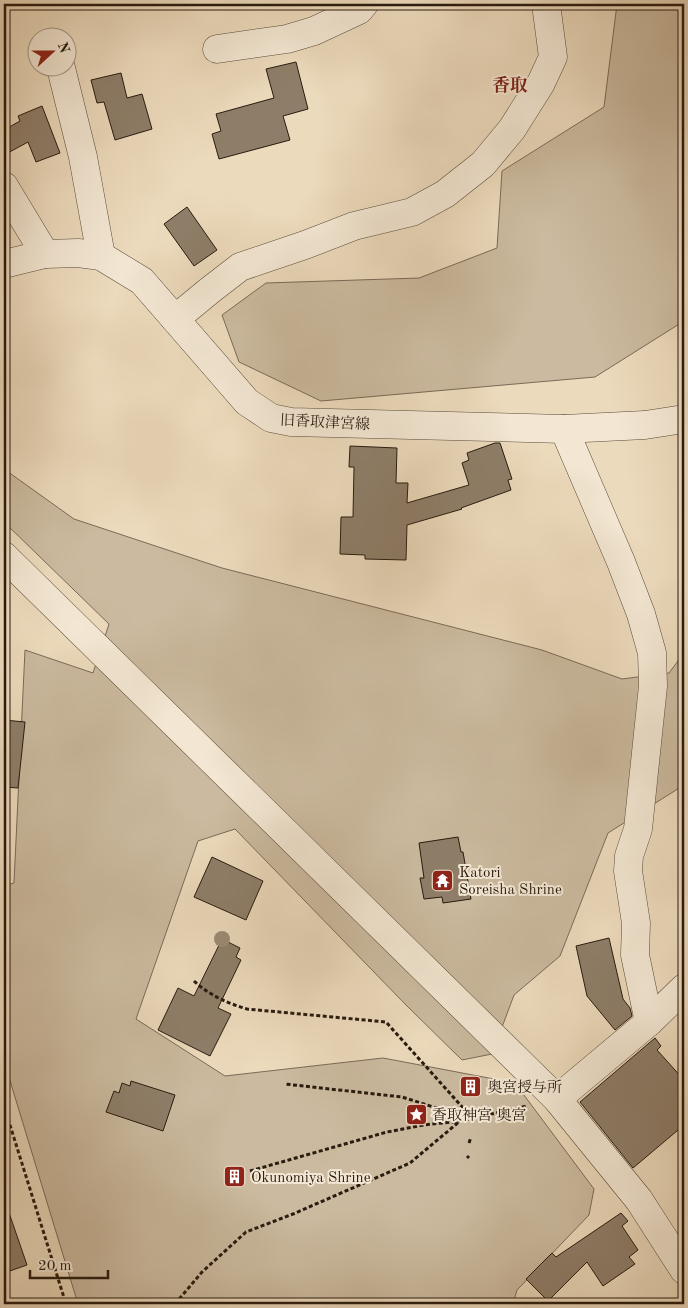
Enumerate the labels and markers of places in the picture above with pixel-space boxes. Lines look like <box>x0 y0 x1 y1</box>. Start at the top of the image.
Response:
place label: Katori Soreisha Shrine <box>459 866 562 898</box>
temple icon: Katori Soreisha Shrine <box>431 869 455 893</box>
building icon: 奥宮授与所 <box>459 1075 483 1099</box>
place label: 奥宮授与所 <box>487 1079 562 1096</box>
place icon: 香取神宮 奥宮 <box>404 1103 428 1127</box>
place label: 香取神宮 奥宮 <box>432 1107 526 1124</box>
building icon: Okunomiya Shrine <box>223 1165 247 1189</box>
place label: Okunomiya Shrine <box>251 1171 371 1186</box>

